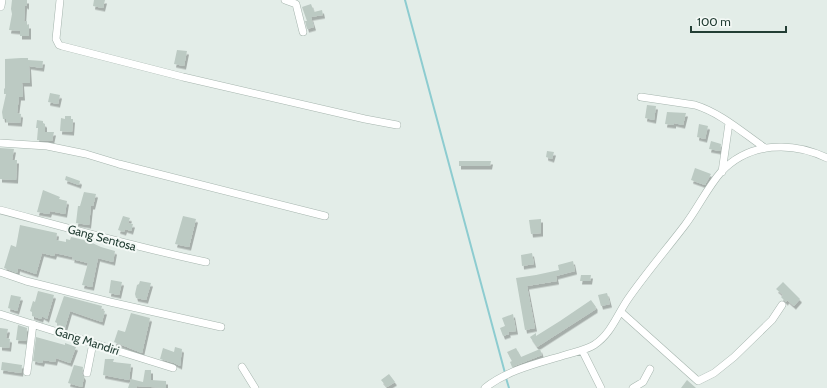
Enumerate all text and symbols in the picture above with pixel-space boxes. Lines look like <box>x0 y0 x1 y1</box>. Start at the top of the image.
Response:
scale bar <box>691 8 786 34</box>
text: 100 m <box>697 14 731 29</box>
street label: Gang Sentosa <box>66 221 138 254</box>
street label: Gang Mandiri <box>53 323 121 358</box>

